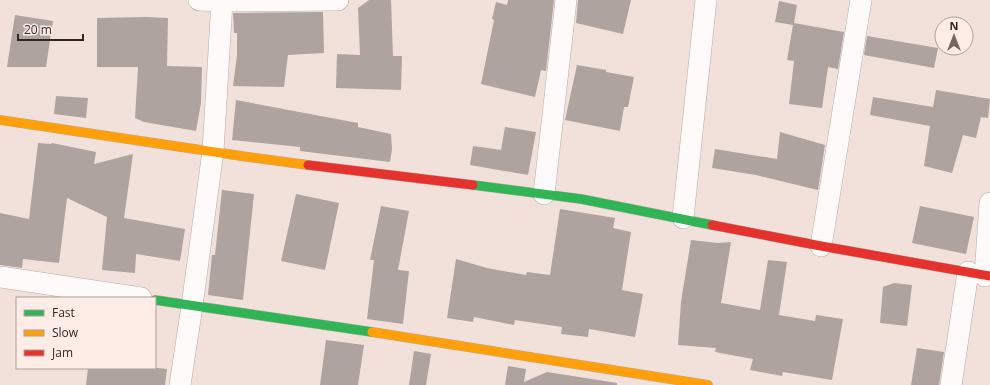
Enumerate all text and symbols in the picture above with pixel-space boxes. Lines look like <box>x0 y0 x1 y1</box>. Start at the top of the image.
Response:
scale bar <box>18 16 83 42</box>
north arrow <box>934 16 974 56</box>
text: N <box>950 18 958 33</box>
text: 20 m <box>24 21 52 38</box>
legend <box>16 297 156 369</box>
text: Fast <box>52 304 75 321</box>
text: Slow <box>52 324 79 341</box>
text: Jam <box>51 344 73 361</box>

